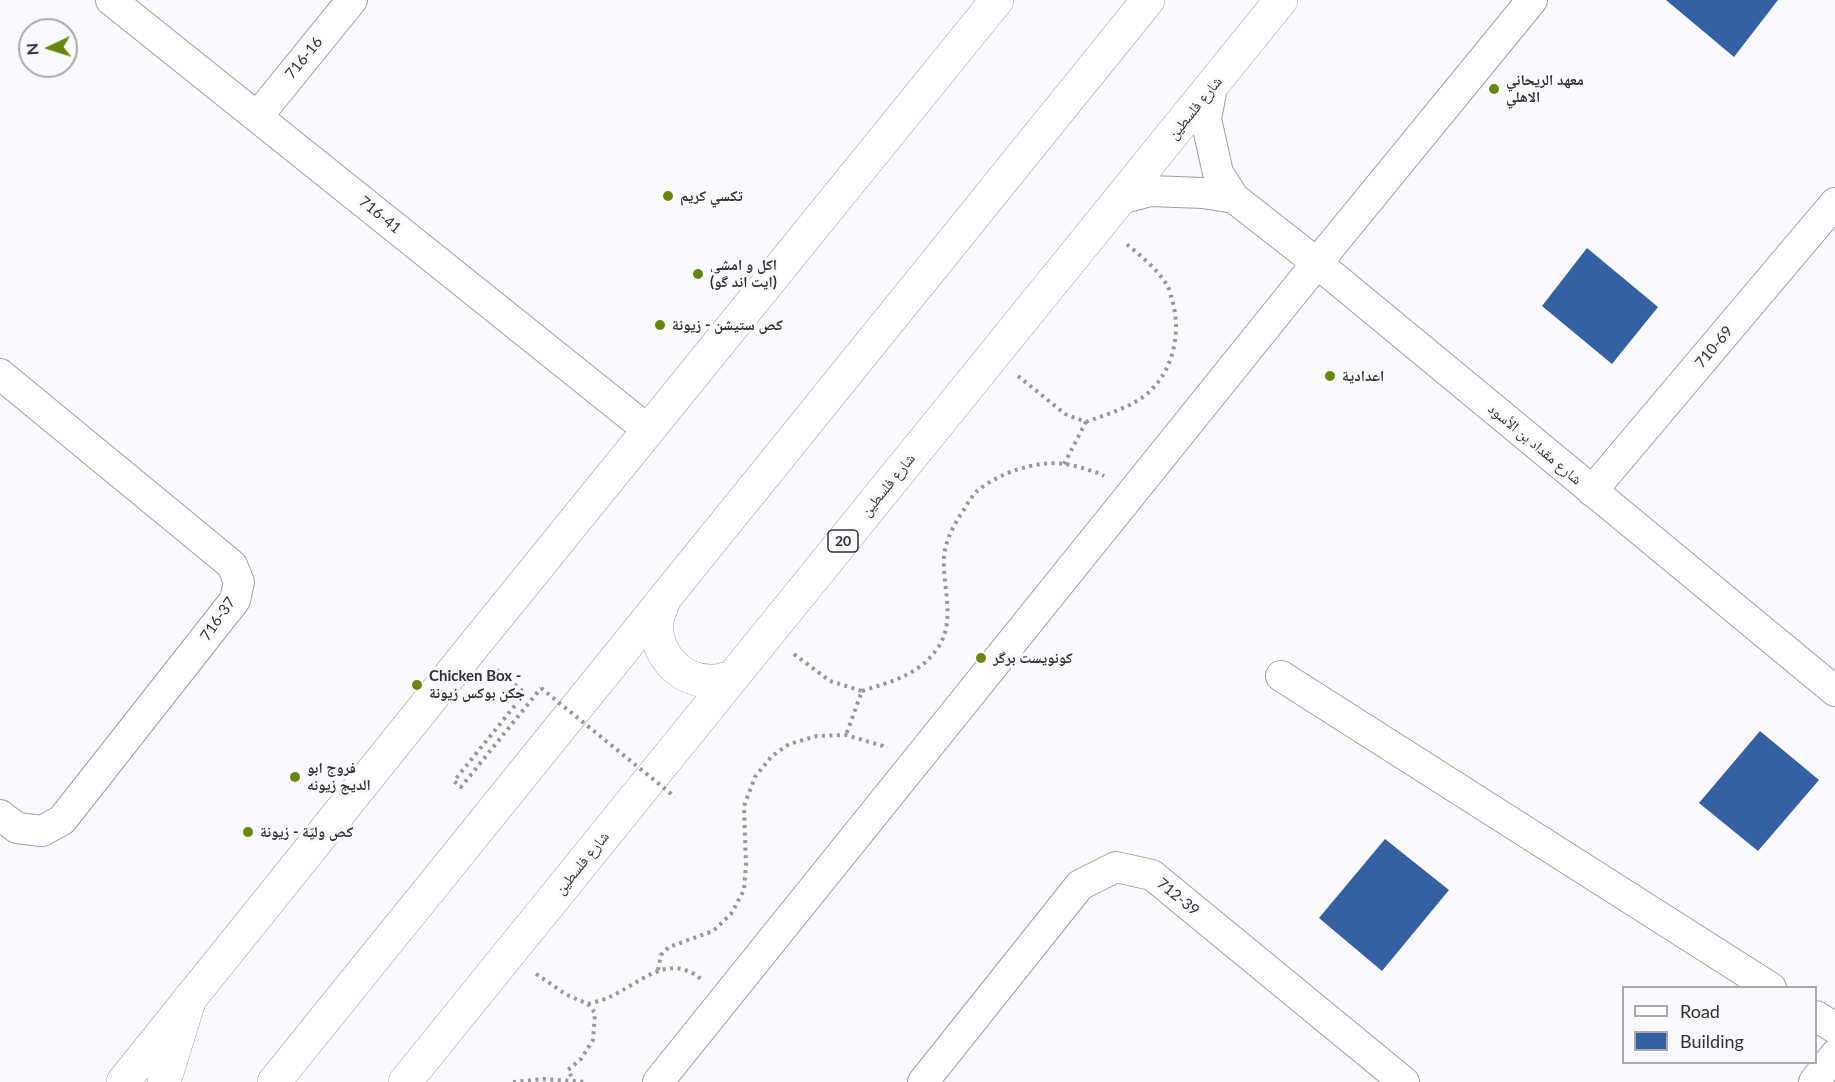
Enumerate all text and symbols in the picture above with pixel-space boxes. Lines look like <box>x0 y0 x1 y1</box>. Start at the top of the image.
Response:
north arrow <box>18 18 78 78</box>
street label: 716-16 <box>282 33 326 83</box>
text: N <box>22 42 41 56</box>
place label: معهد الريحاني الاهلي <box>1506 71 1584 106</box>
street label: شارع فلسطين <box>1164 73 1226 143</box>
marker: معهد الريحاني الاهلي <box>1487 82 1501 96</box>
place label: تكسي كريم <box>680 187 743 205</box>
marker: تكسي كريم <box>661 189 675 203</box>
street label: 716-41 <box>355 193 405 237</box>
place label: اكل و امشي (ايت اند گو) <box>710 256 777 291</box>
marker: اكل و امشي (ايت اند گو) <box>691 267 705 281</box>
place label: كص ستيشن - زيونة <box>672 316 783 334</box>
marker: كص ستيشن - زيونة <box>653 318 667 332</box>
street label: 710-69 <box>1691 322 1737 372</box>
place label: اعدادية <box>1342 367 1384 385</box>
marker: اعدادية <box>1323 369 1337 383</box>
street label: شارع مقداد بن الأسود <box>1484 400 1586 488</box>
street label: شارع فلسطين <box>857 450 919 520</box>
road number: 20 <box>828 530 858 552</box>
street label: 716-37 <box>197 594 239 644</box>
place label: كونويست برگر <box>993 649 1073 667</box>
marker: كونويست برگر <box>974 651 988 665</box>
place label: Chicken Box - جكن بوكس زيونة <box>429 667 525 702</box>
marker: Chicken Box - جكن بوكس زيونة <box>410 678 424 692</box>
place label: فروج ابو الديج زيونه <box>307 759 371 794</box>
marker: فروج ابو الديج زيونه <box>288 770 302 784</box>
place label: كص وليّة - زيونة <box>260 823 353 841</box>
marker: كص وليّة - زيونة <box>241 825 255 839</box>
street label: شارع فلسطين <box>551 828 613 898</box>
street label: 712-39 <box>1153 875 1203 919</box>
legend <box>1622 986 1817 1064</box>
text: Road <box>1680 1000 1720 1022</box>
text: Building <box>1680 1030 1744 1052</box>

